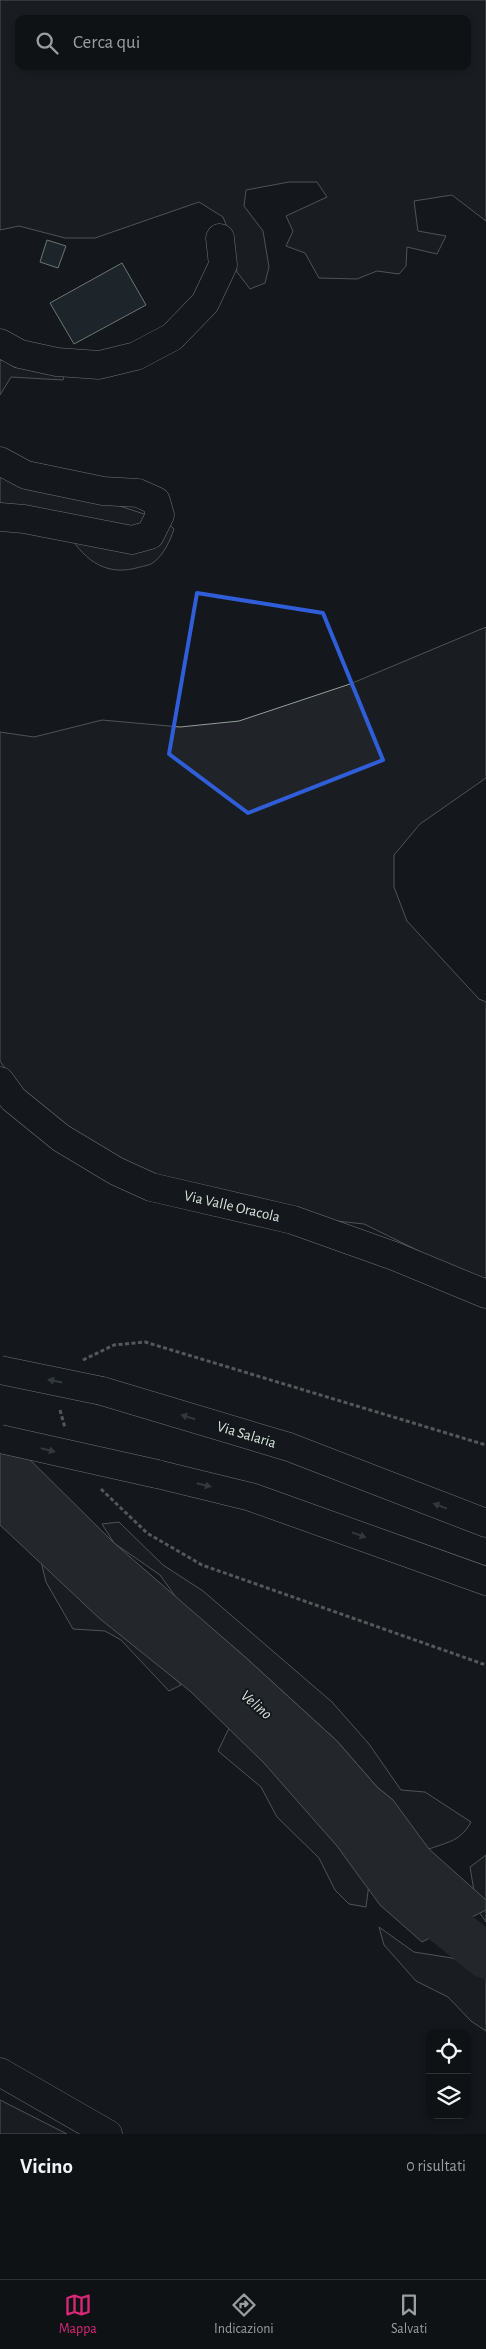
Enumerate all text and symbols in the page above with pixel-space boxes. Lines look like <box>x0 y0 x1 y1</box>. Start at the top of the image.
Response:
search box <box>15 15 471 70</box>
icon: search <box>33 29 61 57</box>
text: Cerca qui <box>73 33 140 52</box>
street label: Via Valle Oracola <box>183 1188 282 1225</box>
one-way arrow <box>46 1377 62 1385</box>
one-way arrow <box>181 1413 196 1420</box>
street label: Via Salaria <box>215 1419 278 1451</box>
one-way arrow <box>40 1446 55 1454</box>
one-way arrow <box>197 1482 212 1490</box>
one-way arrow <box>433 1501 448 1509</box>
one-way arrow <box>351 1532 366 1539</box>
water label: Velino <box>238 1687 275 1723</box>
map controls <box>426 2029 471 2119</box>
button: locate <box>426 2029 471 2074</box>
button: layers <box>426 2074 471 2119</box>
text: Vicino <box>20 2156 73 2177</box>
text: 0 risultati <box>406 2158 466 2174</box>
tab: Mappa <box>59 2291 97 2338</box>
tab: Indicazioni <box>214 2291 274 2338</box>
tab: Salvati <box>391 2291 427 2338</box>

